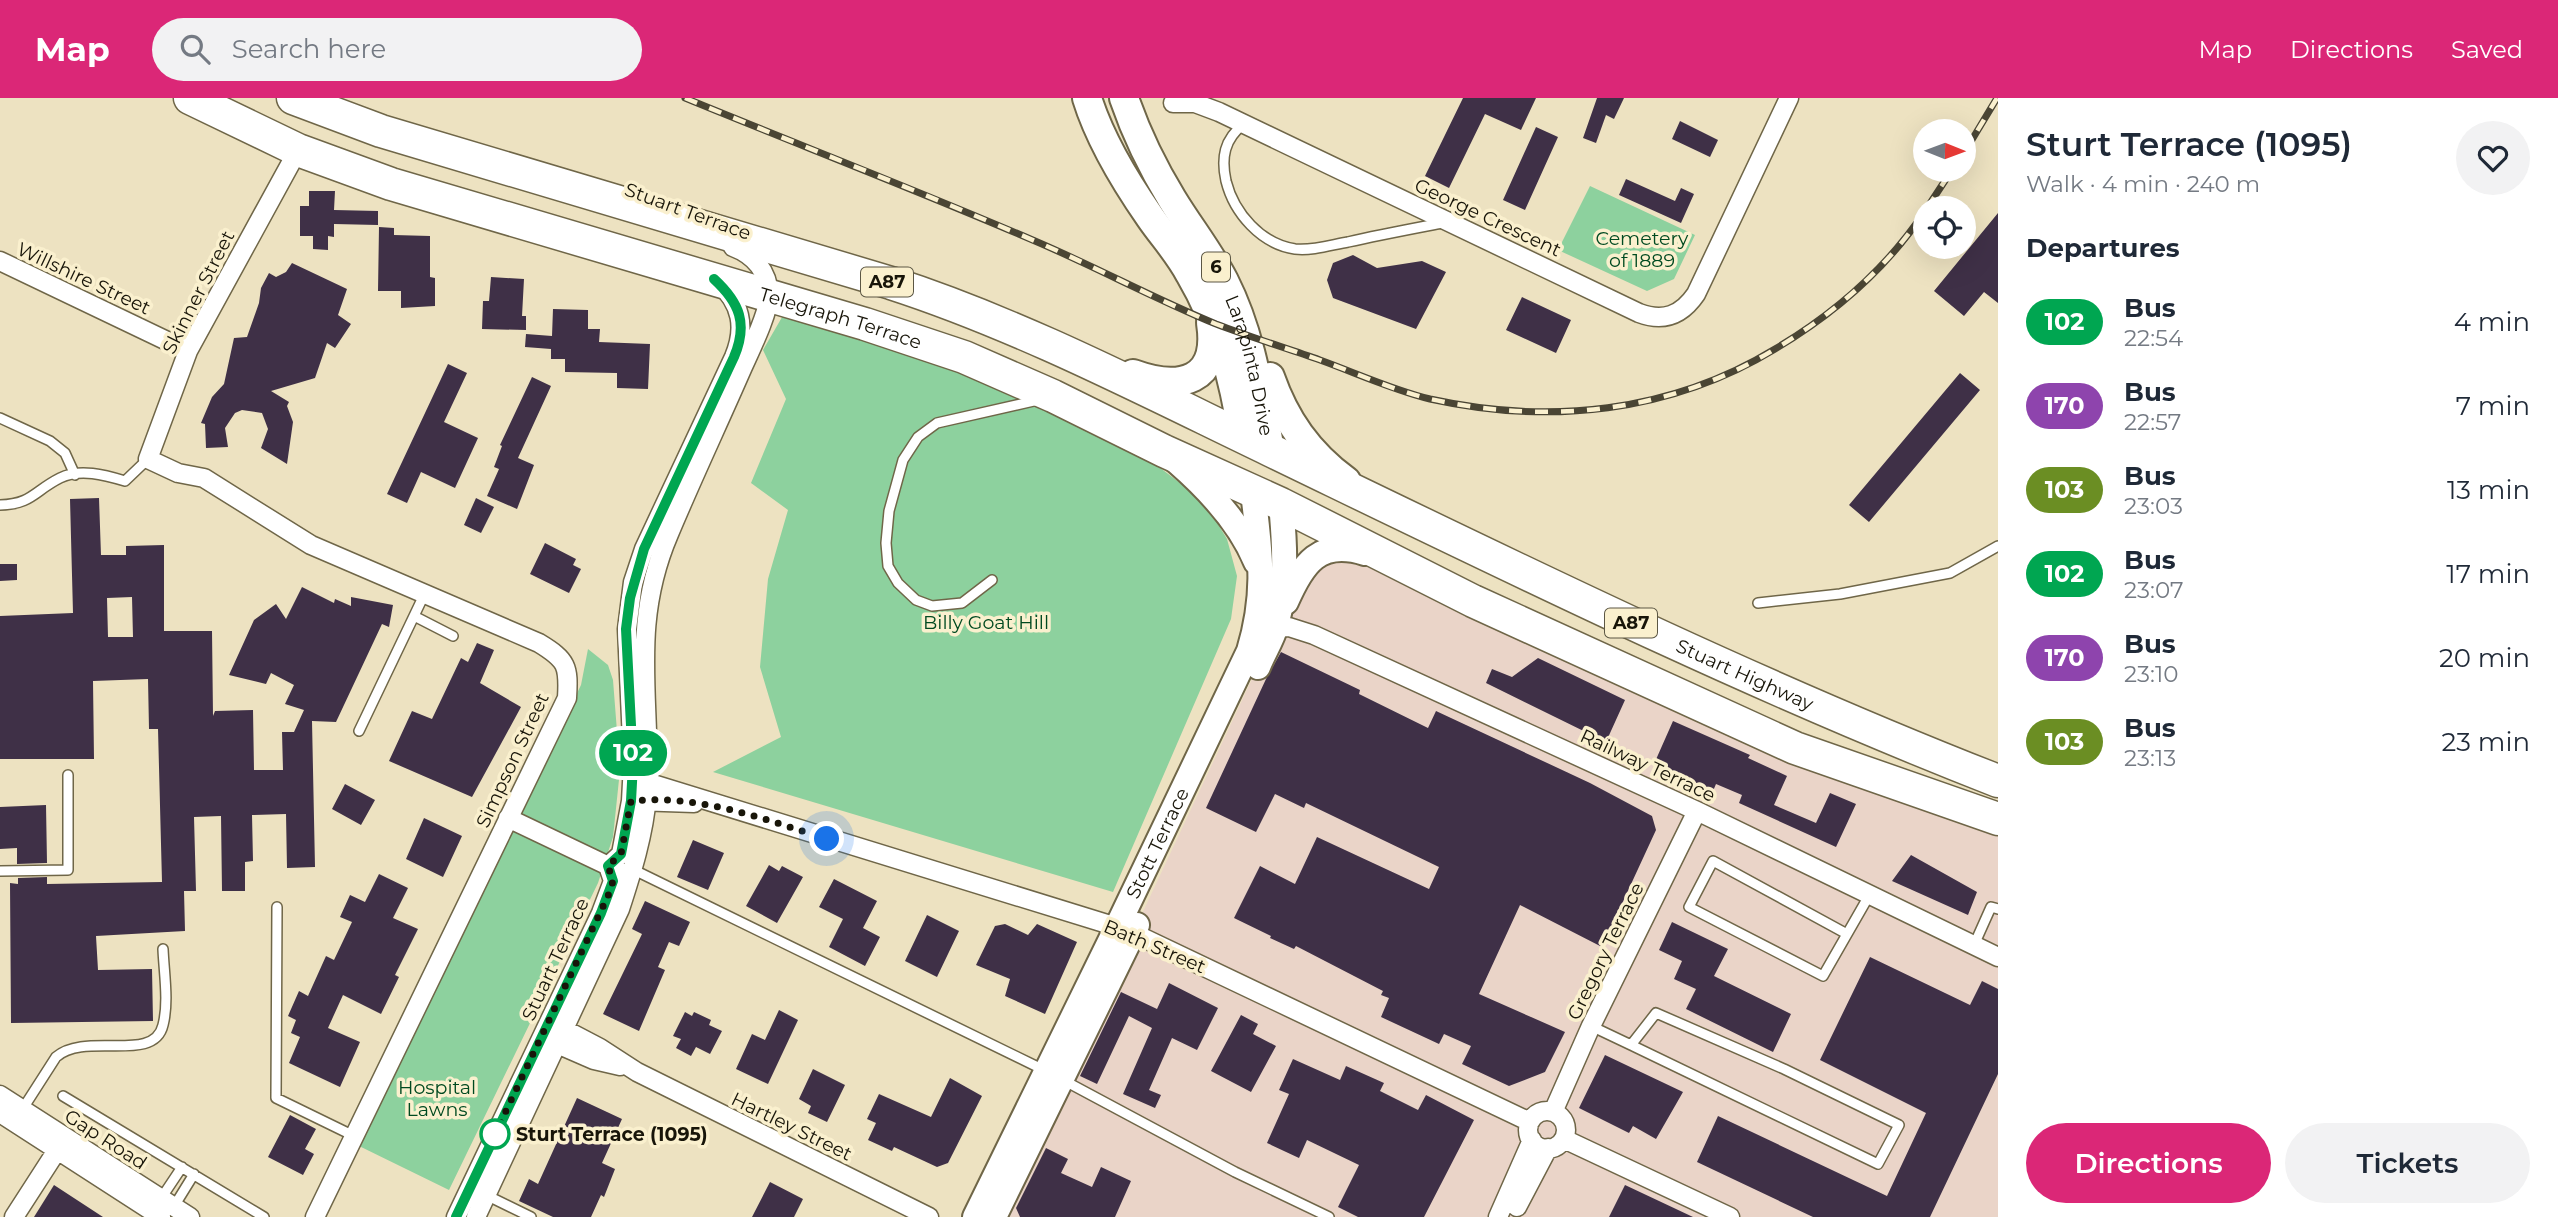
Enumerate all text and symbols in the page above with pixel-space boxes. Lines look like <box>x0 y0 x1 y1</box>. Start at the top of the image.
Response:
search box <box>152 18 642 81</box>
text: Map <box>35 29 110 69</box>
icon: search <box>176 30 214 68</box>
text: Search here <box>232 33 386 65</box>
text: Map <box>2199 35 2252 64</box>
text: Directions <box>2290 35 2413 64</box>
text: Saved <box>2451 35 2523 64</box>
north arrow <box>1913 119 1976 182</box>
map controls <box>1913 119 1976 259</box>
button: heart <box>2456 121 2530 195</box>
text: Sturt Terrace (1095) <box>2026 124 2352 164</box>
text: Walk · 4 min · 240 m <box>2026 170 2260 198</box>
street label: George Crescent <box>1411 173 1565 262</box>
street label: Stuart Terrace <box>621 178 754 245</box>
button: locate <box>1913 196 1976 259</box>
street label: Skinner Street <box>157 226 240 358</box>
park label: Cemetery of 1889 <box>1596 227 1689 272</box>
text: Departures <box>2026 232 2180 264</box>
street label: Willshire Street <box>13 237 154 320</box>
road number: 6 <box>1202 252 1230 282</box>
road number: A87 <box>861 267 913 296</box>
street label: Telegraph Terrace <box>757 282 925 354</box>
street label: Larapinta Drive <box>1220 292 1278 438</box>
text: Bus <box>2124 292 2176 324</box>
text: 4 min <box>2454 306 2530 338</box>
text: 102 <box>2045 307 2084 336</box>
text: 22:54 <box>2124 324 2183 352</box>
text: Bus <box>2124 376 2176 408</box>
text: 7 min <box>2456 390 2530 422</box>
text: 170 <box>2044 391 2085 420</box>
text: 22:57 <box>2124 408 2181 436</box>
text: Bus <box>2124 460 2176 492</box>
text: 13 min <box>2447 474 2530 506</box>
text: 103 <box>2045 475 2084 504</box>
text: 23:03 <box>2124 492 2183 520</box>
text: Bus <box>2124 544 2176 576</box>
text: 17 min <box>2446 558 2530 590</box>
text: 102 <box>2045 559 2084 588</box>
text: 23:07 <box>2124 576 2184 604</box>
road number: A87 <box>1605 608 1657 638</box>
park label: Billy Goat Hill <box>923 611 1049 634</box>
text: Bus <box>2124 628 2176 660</box>
street label: Stuart Highway <box>1673 634 1817 716</box>
text: 20 min <box>2439 642 2530 674</box>
text: 170 <box>2044 643 2085 672</box>
text: 23:10 <box>2124 660 2178 688</box>
street label: Simpson Street <box>471 689 554 831</box>
text: Bus <box>2124 712 2176 744</box>
street label: Railway Terrace <box>1577 724 1719 807</box>
text: 23 min <box>2442 726 2530 758</box>
text: 103 <box>2045 727 2084 756</box>
line badge: 102 <box>593 730 673 776</box>
text: 102 <box>613 738 653 767</box>
text: 23:13 <box>2124 744 2176 772</box>
street label: Stott Terrace <box>1121 784 1194 902</box>
your location <box>809 821 844 856</box>
street label: Gregory Terrace <box>1562 879 1649 1024</box>
street label: Stuart Terrace <box>517 894 594 1024</box>
street label: Bath Street <box>1100 915 1210 978</box>
park label: Hospital Lawns <box>398 1076 476 1121</box>
street label: Hartley Street <box>728 1087 856 1166</box>
street label: Gap Road <box>60 1104 151 1175</box>
marker: Sturt Terrace (1095) <box>480 1119 510 1149</box>
place label: Sturt Terrace (1095) <box>516 1123 708 1146</box>
button: Directions <box>2026 1123 2271 1203</box>
button: Tickets <box>2285 1123 2530 1203</box>

